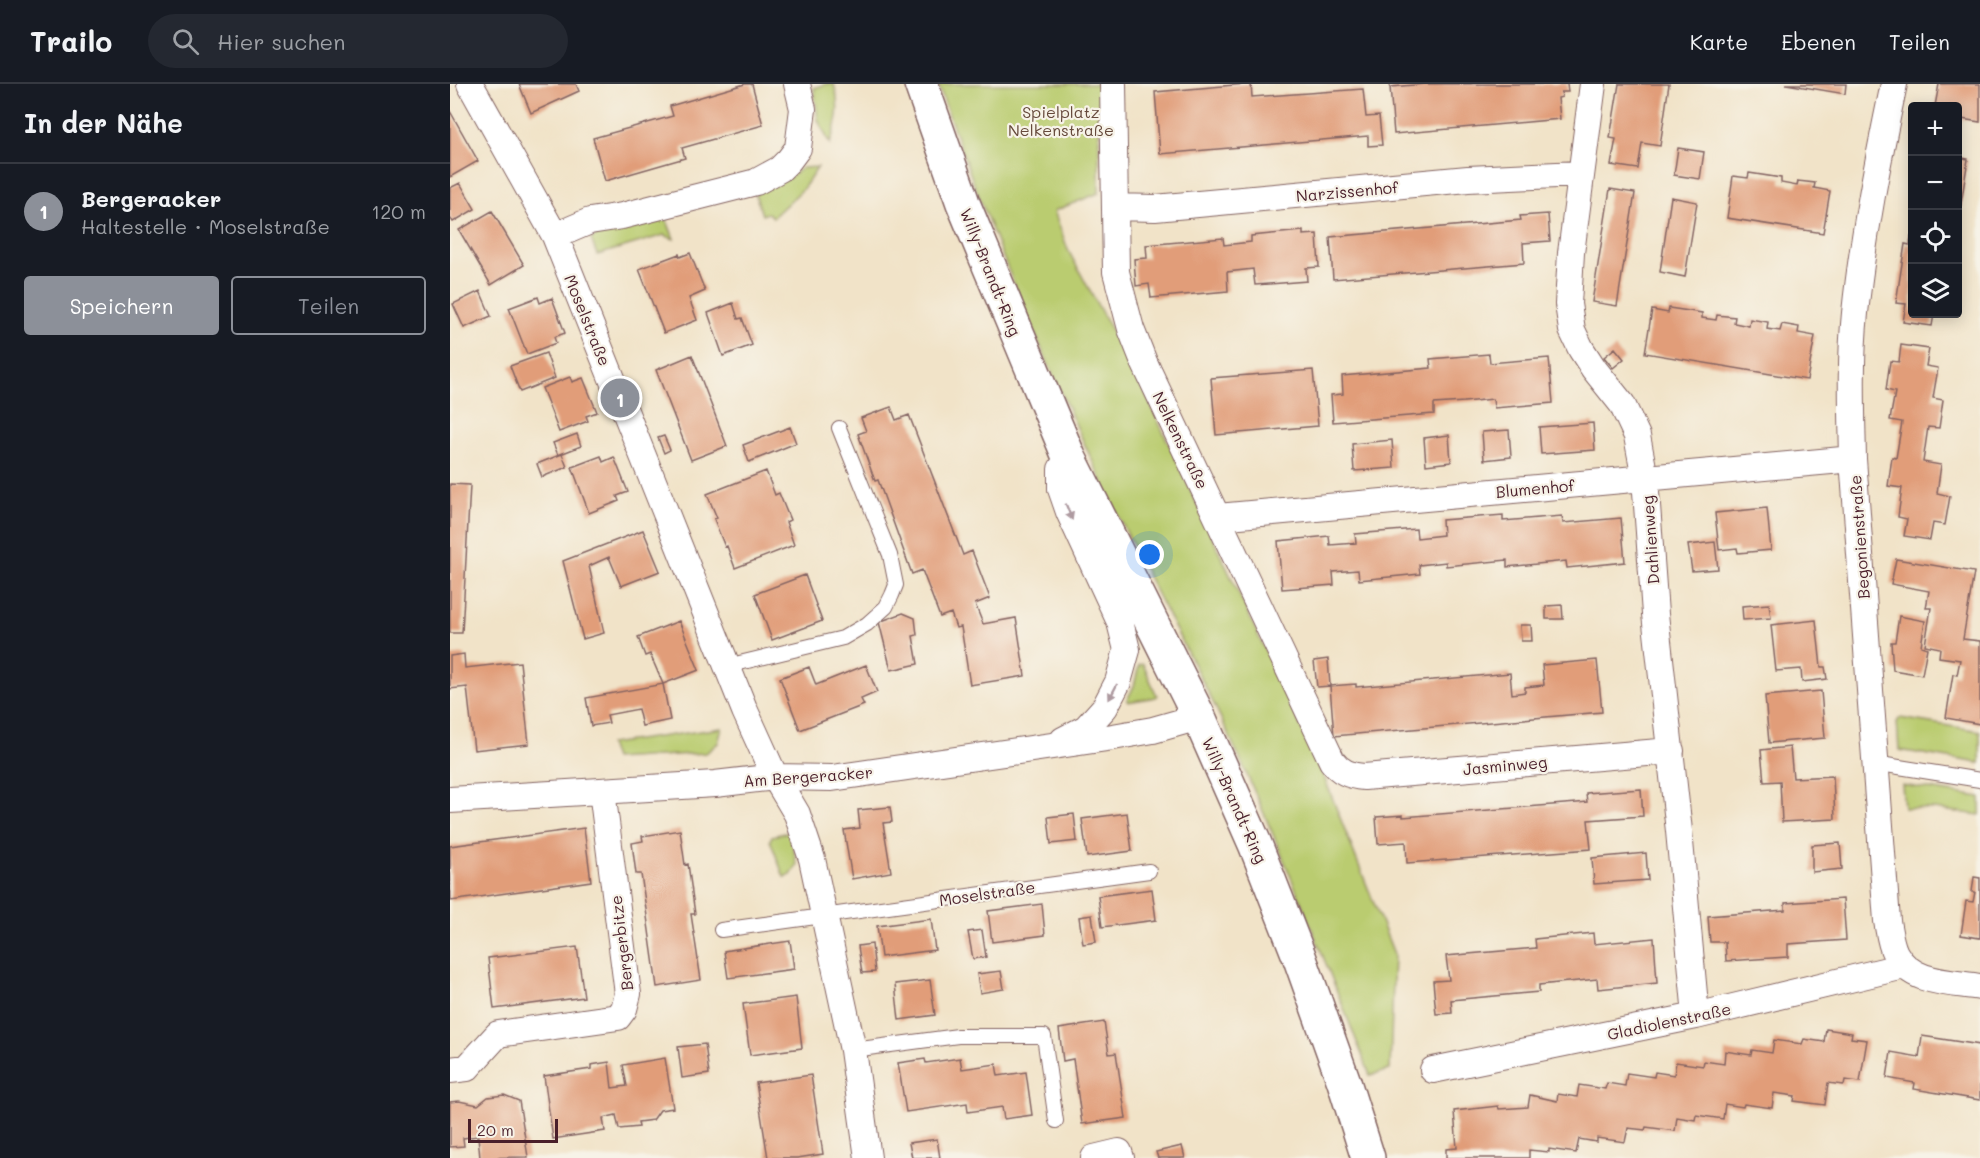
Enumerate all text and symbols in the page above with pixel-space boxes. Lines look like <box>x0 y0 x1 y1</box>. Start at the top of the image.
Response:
search box <box>148 14 568 68</box>
text: Trailo <box>30 23 112 59</box>
icon: search <box>169 25 202 58</box>
text: Hier suchen <box>217 27 345 56</box>
text: Karte <box>1690 28 1748 55</box>
text: Ebenen <box>1781 28 1856 55</box>
text: Teilen <box>1889 28 1950 55</box>
park label: Spielplatz Nelkenstraße <box>1008 101 1114 140</box>
map controls <box>1908 102 1962 318</box>
button: + <box>1908 102 1962 156</box>
text: In der Nähe <box>24 106 183 140</box>
button: − <box>1908 156 1962 210</box>
street label: Narzissenhof <box>1295 176 1400 206</box>
text: Bergeracker <box>81 184 221 213</box>
text: 1 <box>39 198 48 224</box>
text: 120 m <box>371 198 426 224</box>
street label: Willy-Brandt-Ring <box>956 205 1026 339</box>
button: locate <box>1908 210 1962 264</box>
text: Haltestelle · Moselstraße <box>81 213 330 239</box>
button: layers <box>1908 264 1962 318</box>
street label: Moselstraße <box>560 271 616 369</box>
button: Speichern <box>24 276 219 335</box>
button: Teilen <box>231 276 426 335</box>
pin: 1 <box>600 376 640 420</box>
street label: Nelkenstraße <box>1148 388 1214 492</box>
street label: Blumenhof <box>1495 474 1576 502</box>
street label: Begonienstraße <box>1844 474 1874 600</box>
street label: Dahlienweg <box>1636 495 1664 585</box>
one-way arrow <box>1064 503 1074 521</box>
your location <box>1135 540 1164 569</box>
one-way arrow <box>1108 684 1118 701</box>
street label: Willy-Brandt-Ring <box>1198 734 1272 866</box>
street label: Jasminweg <box>1462 751 1548 779</box>
street label: Am Bergeracker <box>743 761 873 791</box>
street label: Moselstraße <box>938 876 1036 910</box>
street label: Bergerbitze <box>605 894 637 992</box>
street label: Gladiolenstraße <box>1605 998 1733 1044</box>
scale bar <box>468 1116 558 1144</box>
text: 20 m <box>477 1119 514 1140</box>

